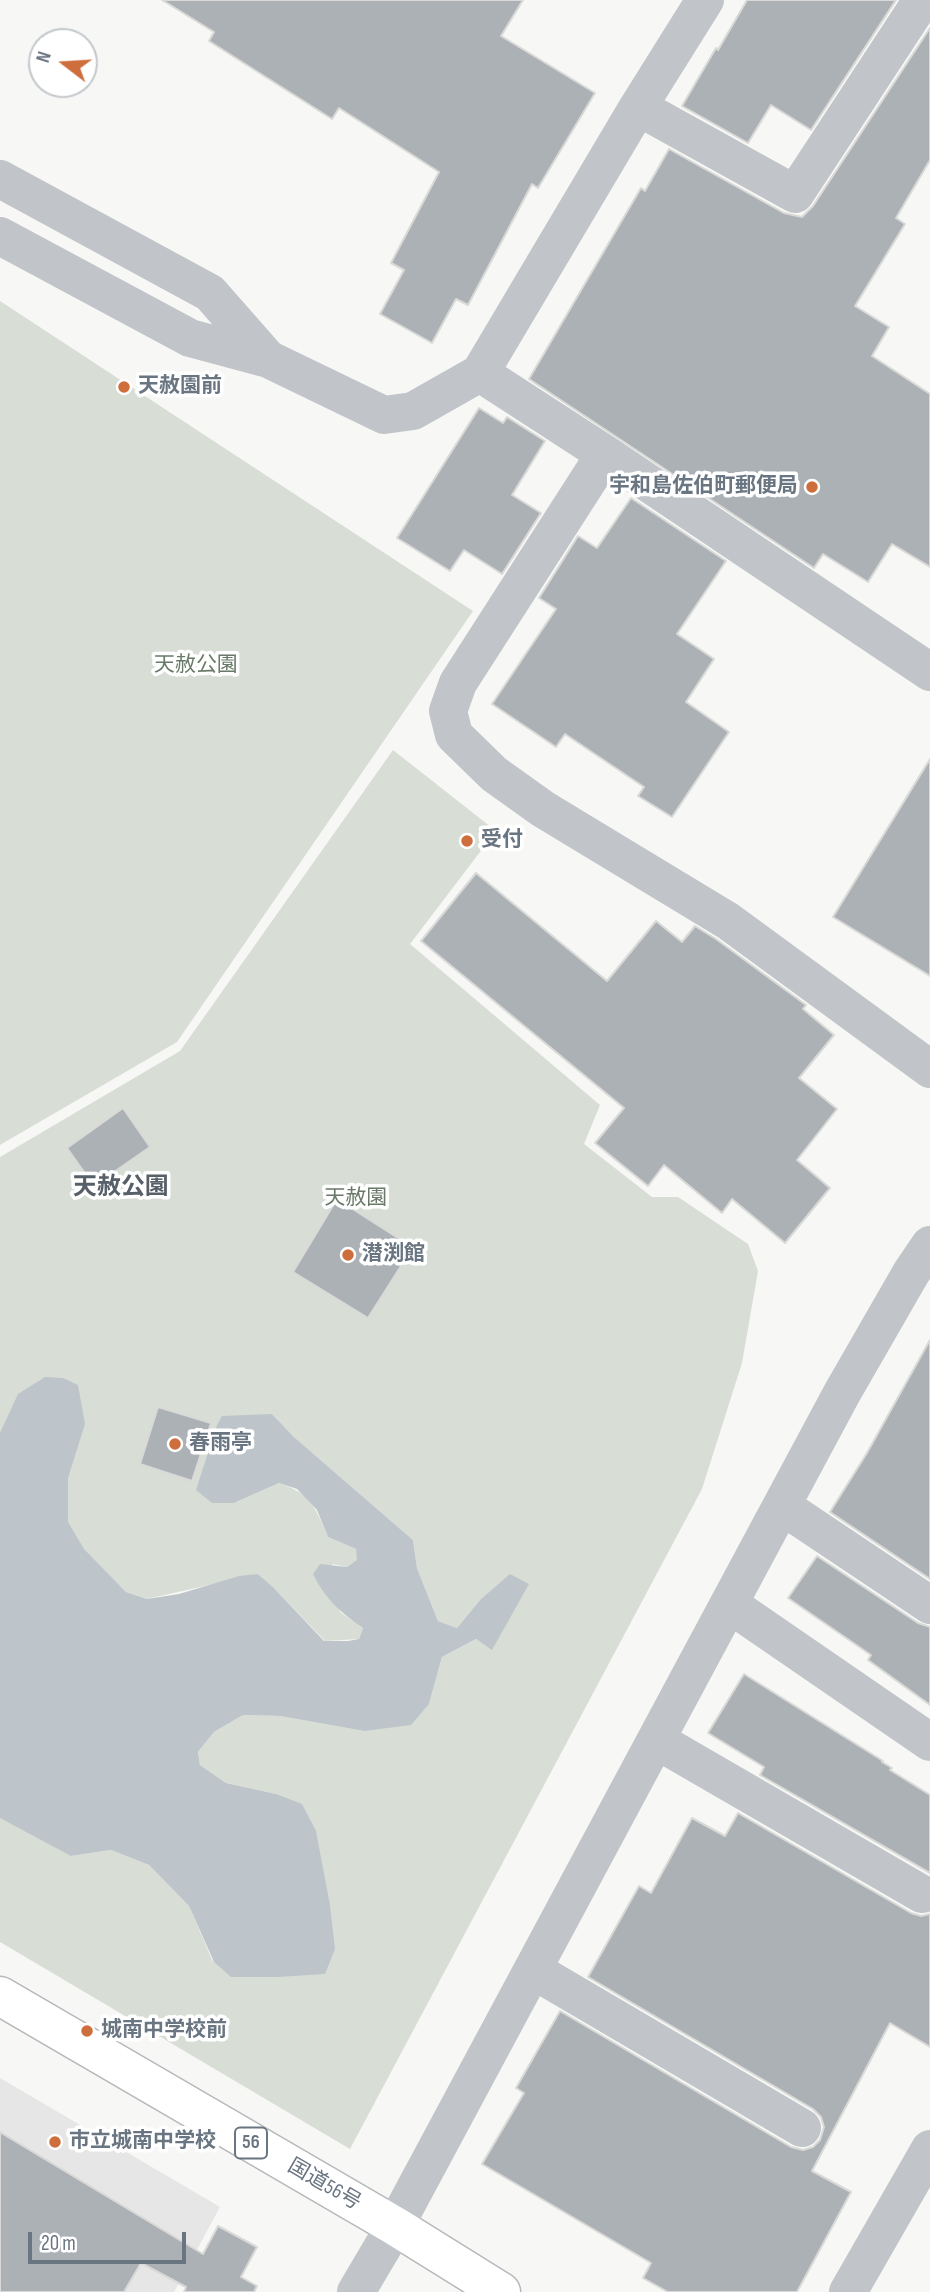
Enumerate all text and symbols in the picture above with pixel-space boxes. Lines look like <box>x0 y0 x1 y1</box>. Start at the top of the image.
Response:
north arrow <box>28 28 98 98</box>
text: N <box>32 49 57 66</box>
place label: 天赦園前 <box>138 374 222 400</box>
marker: 天赦園前 <box>116 379 132 395</box>
place label: 宇和島佐伯町郵便局 <box>609 474 798 500</box>
marker: 宇和島佐伯町郵便局 <box>804 479 820 495</box>
park label: 天赦公園 <box>154 653 238 679</box>
place label: 受付 <box>481 828 523 854</box>
marker: 受付 <box>459 833 475 849</box>
district label: 天赦公園 <box>73 1174 169 1202</box>
park label: 天赦園 <box>325 1186 387 1212</box>
place label: 潜渕館 <box>362 1242 425 1268</box>
marker: 潜渕館 <box>340 1247 356 1263</box>
place label: 春雨亭 <box>189 1431 252 1457</box>
marker: 春雨亭 <box>167 1436 183 1452</box>
place label: 城南中学校前 <box>101 2018 227 2044</box>
marker: 城南中学校前 <box>79 2023 95 2039</box>
road number: 56 <box>235 2128 267 2158</box>
place label: 市立城南中学校 <box>69 2129 216 2155</box>
marker: 市立城南中学校 <box>47 2134 63 2150</box>
street label: 国道56号 <box>283 2154 365 2216</box>
scale bar <box>32 2218 189 2262</box>
text: 20 m <box>41 2231 76 2256</box>

